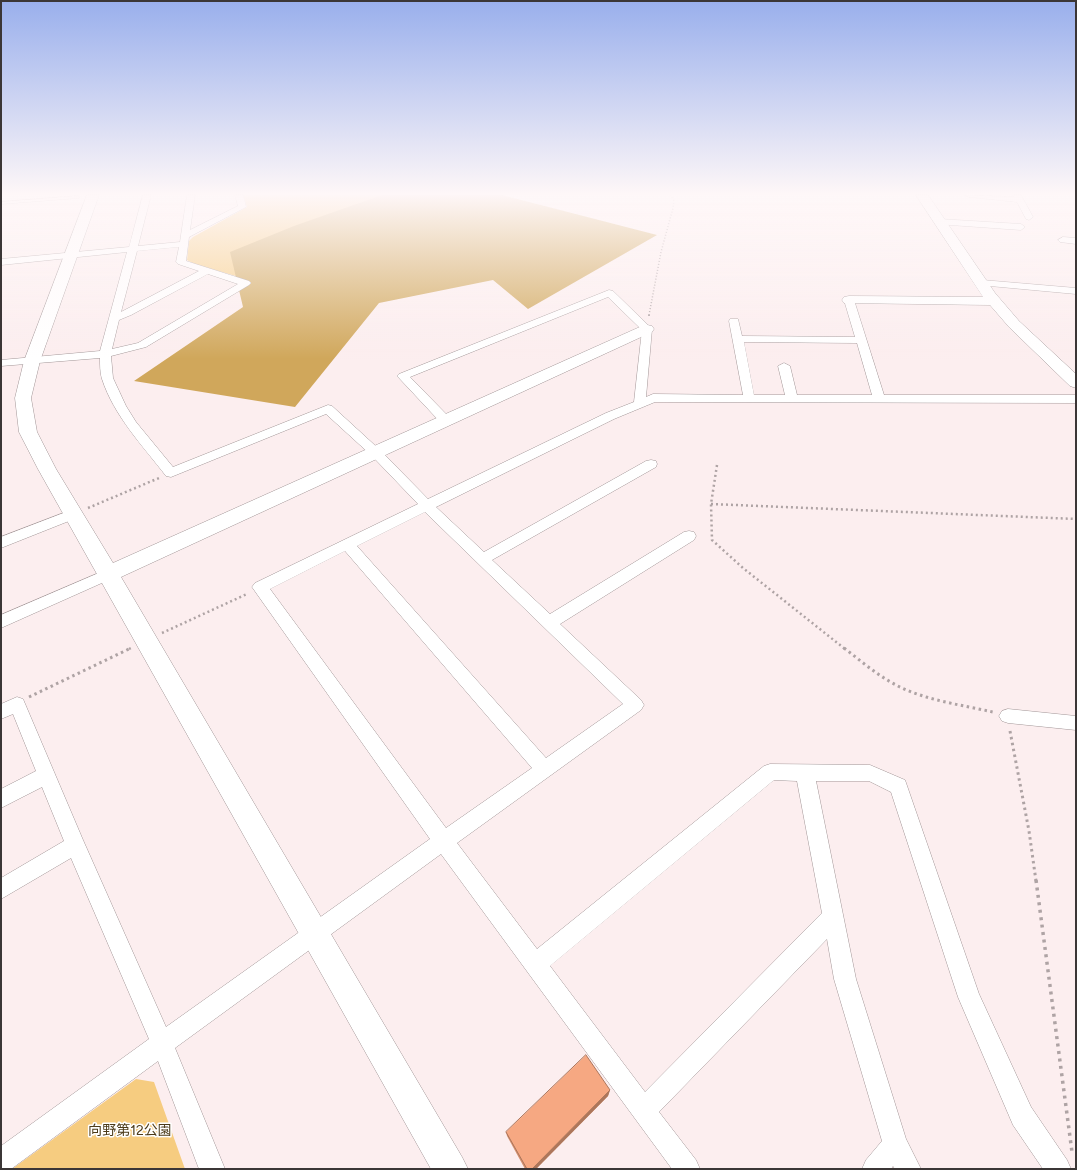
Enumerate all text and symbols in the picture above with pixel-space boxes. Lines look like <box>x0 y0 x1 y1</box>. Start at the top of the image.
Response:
park label: 向野第12公園 <box>88 1123 172 1139</box>

